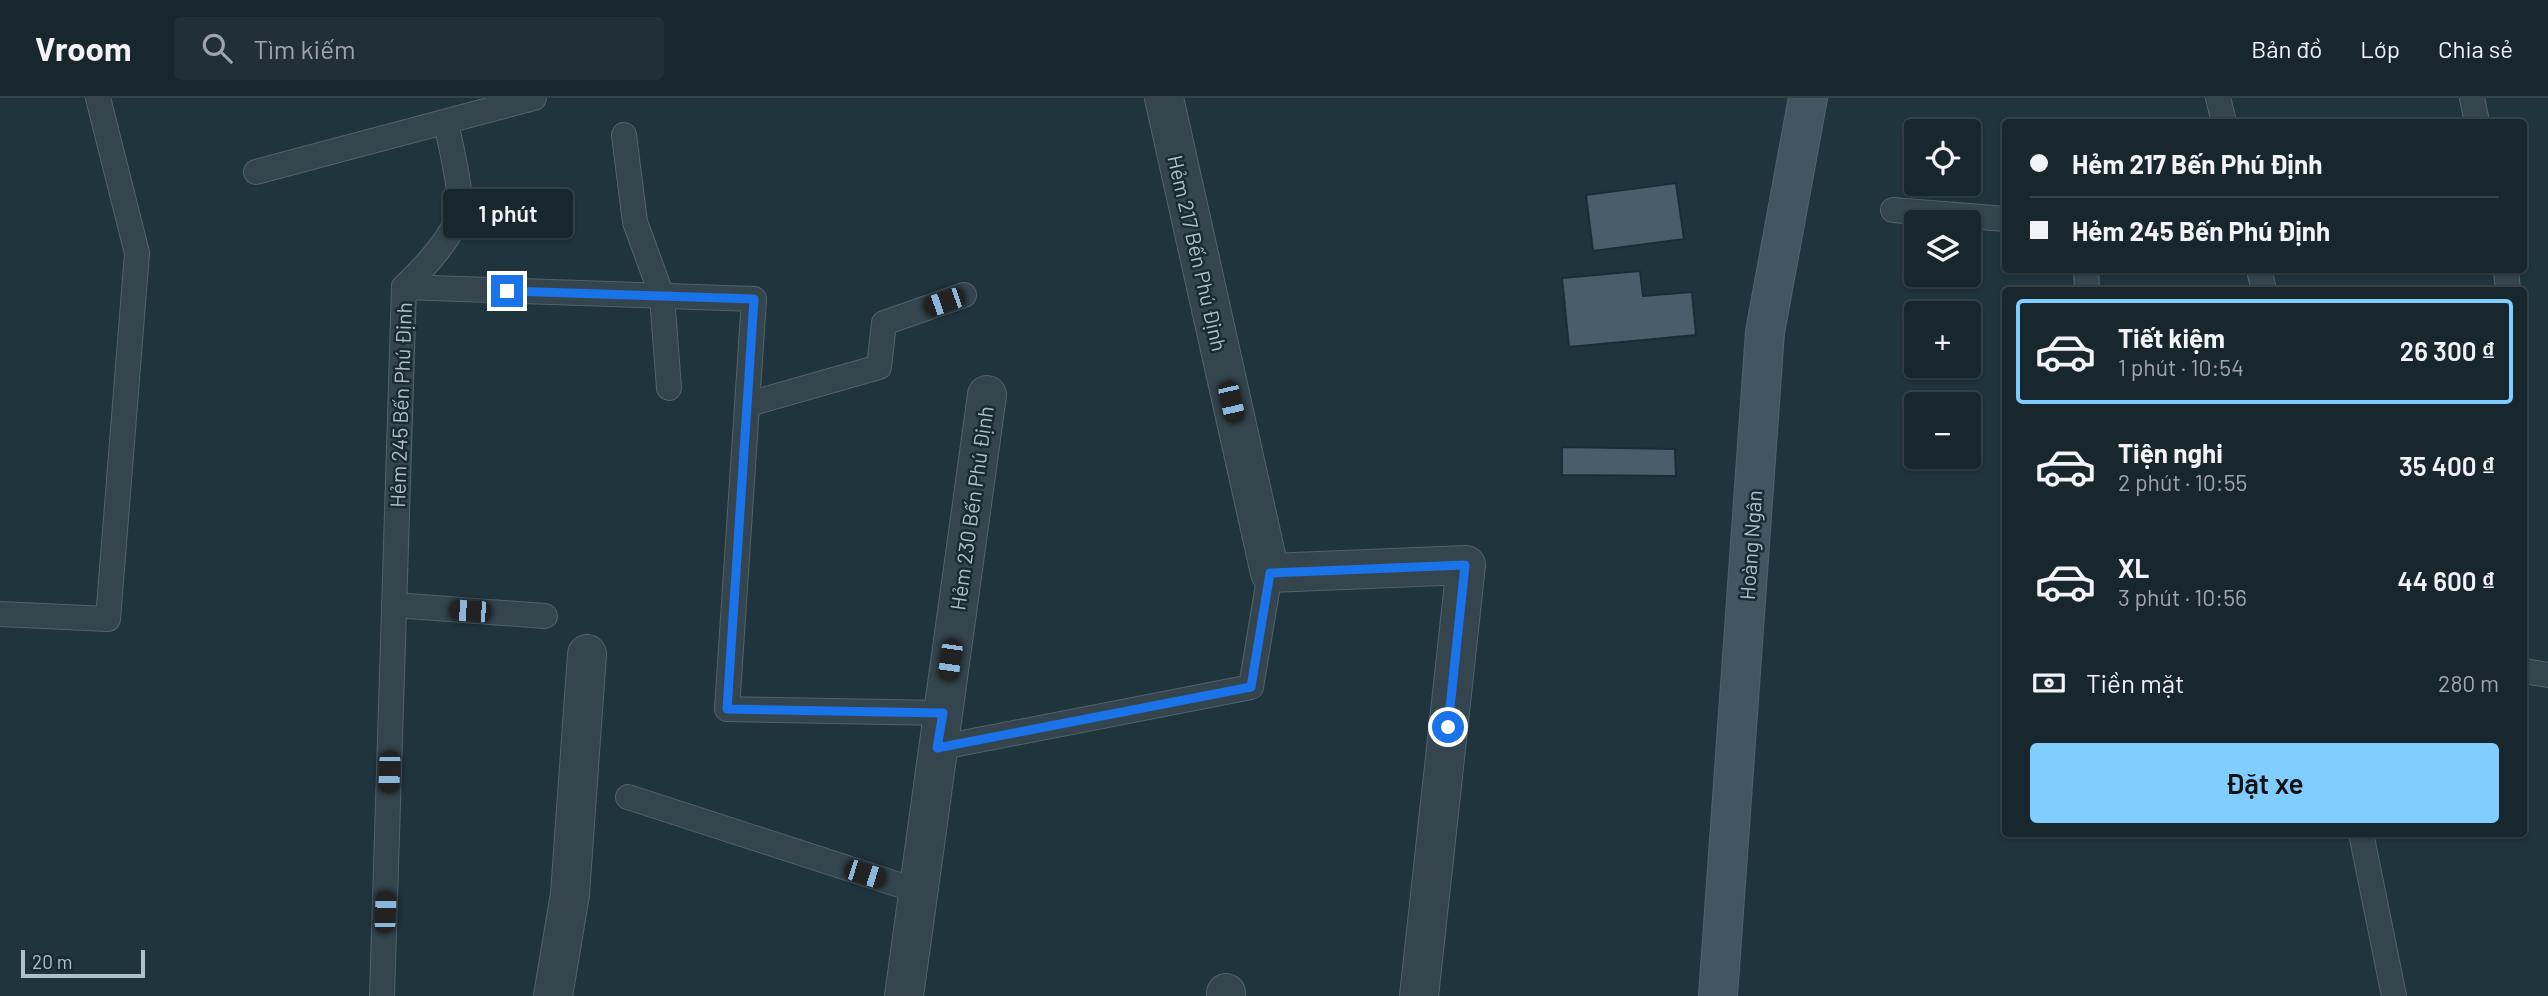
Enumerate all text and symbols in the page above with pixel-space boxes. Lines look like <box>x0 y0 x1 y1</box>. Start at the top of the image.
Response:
search box <box>174 17 664 80</box>
text: Vroom <box>35 28 132 68</box>
icon: search <box>198 29 236 67</box>
text: Tìm kiếm <box>254 33 356 64</box>
text: Bản đồ <box>2251 34 2322 63</box>
text: Lớp <box>2360 34 2400 63</box>
text: Chia sẻ <box>2438 34 2513 63</box>
map controls <box>1904 119 1981 469</box>
button: locate <box>1904 119 1981 196</box>
text: Hẻm 217 Bến Phú Định <box>2072 148 2322 179</box>
street label: Hẻm 217 Bến Phú Định <box>1163 153 1233 353</box>
callout: 1 phút <box>442 190 572 238</box>
text: 1 phút <box>478 199 538 227</box>
button: layers <box>1904 210 1981 287</box>
text: Hẻm 245 Bến Phú Định <box>2072 215 2330 246</box>
route end <box>491 275 523 307</box>
car <box>921 285 968 319</box>
button: + <box>1904 301 1981 378</box>
street label: Hẻm 245 Bến Phú Định <box>384 302 416 508</box>
icon: car <box>2034 320 2097 383</box>
text: Tiết kiệm <box>2118 322 2225 353</box>
text: 26 300 ₫ <box>2400 335 2495 366</box>
text: 1 phút · 10:54 <box>2118 353 2244 381</box>
car <box>1217 379 1246 425</box>
button: − <box>1904 392 1981 469</box>
street label: Hẻm 230 Bến Phú Định <box>944 404 998 612</box>
icon: car <box>2034 435 2097 498</box>
text: Tiện nghi <box>2118 437 2223 468</box>
text: 35 400 ₫ <box>2399 450 2495 481</box>
text: 2 phút · 10:55 <box>2118 468 2247 496</box>
street label: Hoàng Ngân <box>1734 489 1766 601</box>
icon: car <box>2034 550 2097 613</box>
text: XL <box>2118 552 2149 583</box>
text: 44 600 ₫ <box>2398 565 2495 596</box>
text: 3 phút · 10:56 <box>2118 583 2247 611</box>
car <box>449 599 492 623</box>
car <box>937 638 964 682</box>
icon: cash <box>2030 664 2068 702</box>
text: Tiền mặt <box>2086 667 2184 698</box>
text: 280 m <box>2438 669 2499 697</box>
route start <box>1432 711 1464 743</box>
button: Đặt xe <box>2030 743 2499 823</box>
car <box>378 751 401 793</box>
car <box>842 858 889 890</box>
car <box>374 891 397 933</box>
scale bar <box>21 947 145 979</box>
text: 20 m <box>32 950 72 973</box>

